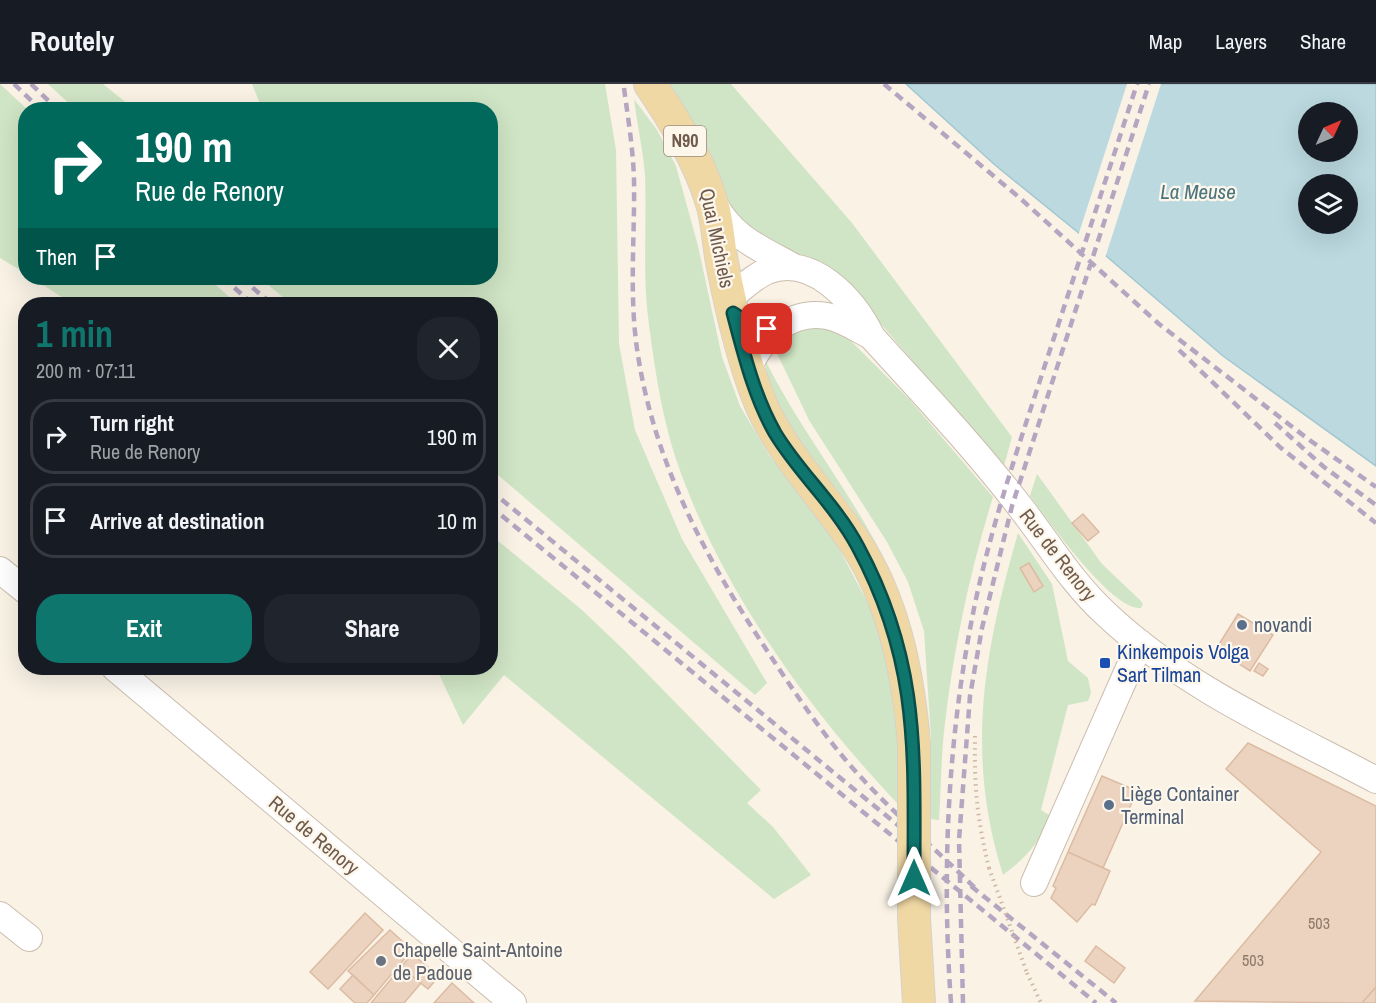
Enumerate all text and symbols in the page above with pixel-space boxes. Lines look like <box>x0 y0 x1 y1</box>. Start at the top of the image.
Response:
text: Routely <box>30 22 114 60</box>
text: Map <box>1149 27 1182 56</box>
text: Layers <box>1215 27 1267 56</box>
text: Share <box>1300 27 1346 56</box>
north arrow <box>1298 102 1358 162</box>
map controls <box>1298 102 1358 234</box>
text: 190 m <box>135 119 233 175</box>
icon: right <box>36 126 114 204</box>
road number: N90 <box>664 126 706 156</box>
text: Rue de Renory <box>135 173 284 209</box>
button: layers <box>1298 174 1358 234</box>
water label: La Meuse <box>1160 177 1236 206</box>
street label: Quai Michiels <box>694 186 741 290</box>
icon: arrive <box>89 240 122 273</box>
text: Then <box>36 242 77 272</box>
pin <box>741 303 792 354</box>
text: 1 min <box>36 310 113 358</box>
icon: arrive <box>750 312 783 345</box>
button: close <box>417 317 480 380</box>
text: 200 m · 07:11 <box>36 357 135 384</box>
text: Turn right <box>90 408 174 438</box>
icon: right <box>39 420 72 453</box>
text: 190 m <box>427 422 477 452</box>
text: Rue de Renory <box>90 438 200 465</box>
street label: Rue de Renory <box>1014 503 1103 607</box>
icon: arrive <box>39 504 72 537</box>
text: Arrive at destination <box>90 506 264 536</box>
text: 10 m <box>437 506 477 536</box>
button: Exit <box>36 594 252 663</box>
button: Share <box>264 594 480 663</box>
place label: novandi <box>1254 611 1312 638</box>
marker: novandi <box>1235 618 1249 632</box>
place label: Kinkempois Volga Sart Tilman <box>1117 638 1249 688</box>
marker: Kinkempois Volga Sart Tilman <box>1098 656 1112 670</box>
place label: Liège Container Terminal <box>1121 780 1239 830</box>
street label: Rue de Renory <box>263 789 366 881</box>
marker: Liège Container Terminal <box>1102 798 1116 812</box>
position arrow <box>882 846 946 910</box>
house number: 503 <box>1308 912 1330 934</box>
place label: Chapelle Saint-Antoine de Padoue <box>393 936 563 986</box>
house number: 503 <box>1242 949 1264 971</box>
marker: Chapelle Saint-Antoine de Padoue <box>374 954 388 968</box>

